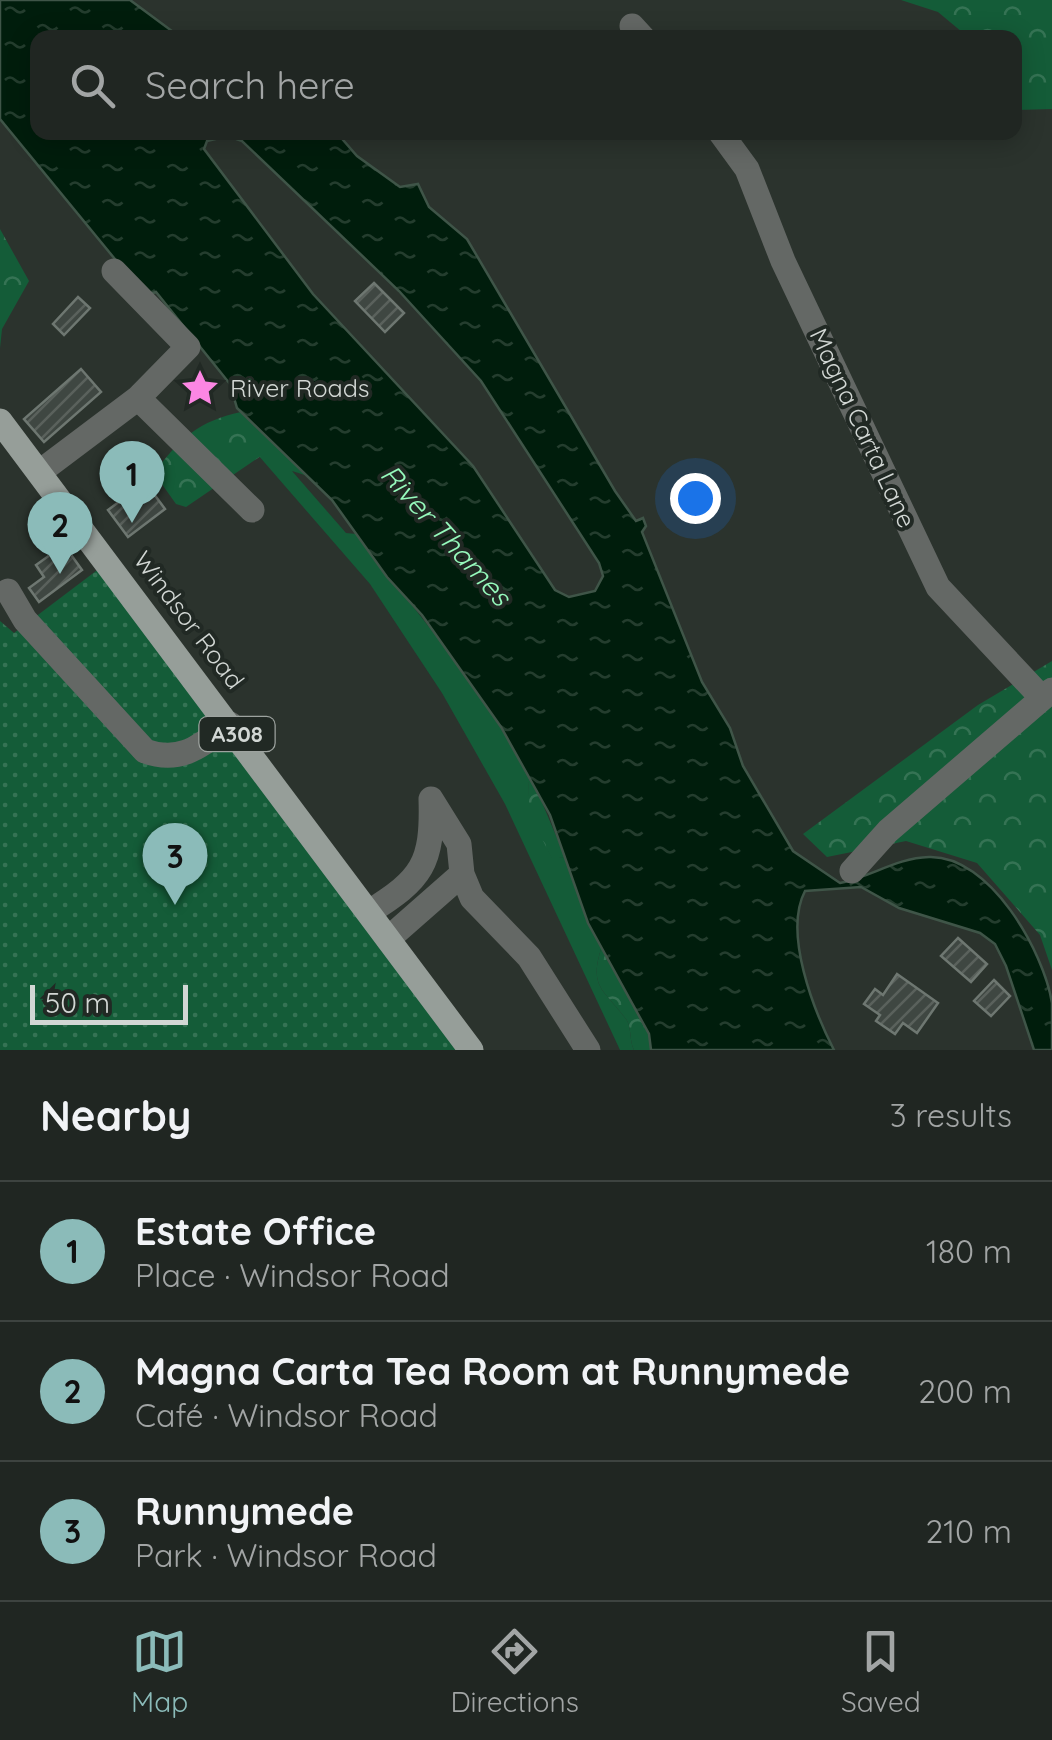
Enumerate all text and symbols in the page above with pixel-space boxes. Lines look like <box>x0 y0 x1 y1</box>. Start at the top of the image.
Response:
search box <box>30 30 1022 140</box>
icon: search <box>65 58 120 113</box>
text: Search here <box>145 61 355 109</box>
street label: Magna Carta Lane <box>804 323 923 532</box>
place icon: River Roads <box>179 367 221 409</box>
place label: River Roads <box>230 372 370 403</box>
pin: 1 <box>100 440 164 523</box>
water label: River Thames <box>374 457 520 614</box>
your location <box>670 473 721 524</box>
pin: 2 <box>28 492 92 574</box>
street label: Windsor Road <box>128 545 251 695</box>
road number: A308 <box>200 717 274 751</box>
pin: 3 <box>142 822 208 905</box>
scale bar <box>30 980 188 1024</box>
text: 50 m <box>45 985 110 1020</box>
text: Nearby <box>40 1089 191 1142</box>
text: 3 results <box>890 1095 1012 1135</box>
text: Estate Office <box>135 1207 376 1255</box>
text: 1 <box>66 1231 79 1271</box>
text: 180 m <box>926 1231 1012 1271</box>
text: Place · Windsor Road <box>135 1255 450 1295</box>
text: Magna Carta Tea Room at Runnymede <box>135 1347 850 1395</box>
text: 2 <box>63 1371 82 1411</box>
text: 200 m <box>918 1371 1012 1411</box>
text: Café · Windsor Road <box>135 1395 438 1435</box>
text: Runnymede <box>135 1487 354 1535</box>
text: 3 <box>64 1511 81 1551</box>
text: 210 m <box>925 1511 1012 1551</box>
text: Park · Windsor Road <box>135 1535 437 1575</box>
tab: Map <box>131 1624 188 1719</box>
tab: Directions <box>450 1624 579 1719</box>
tab: Saved <box>841 1624 921 1719</box>

